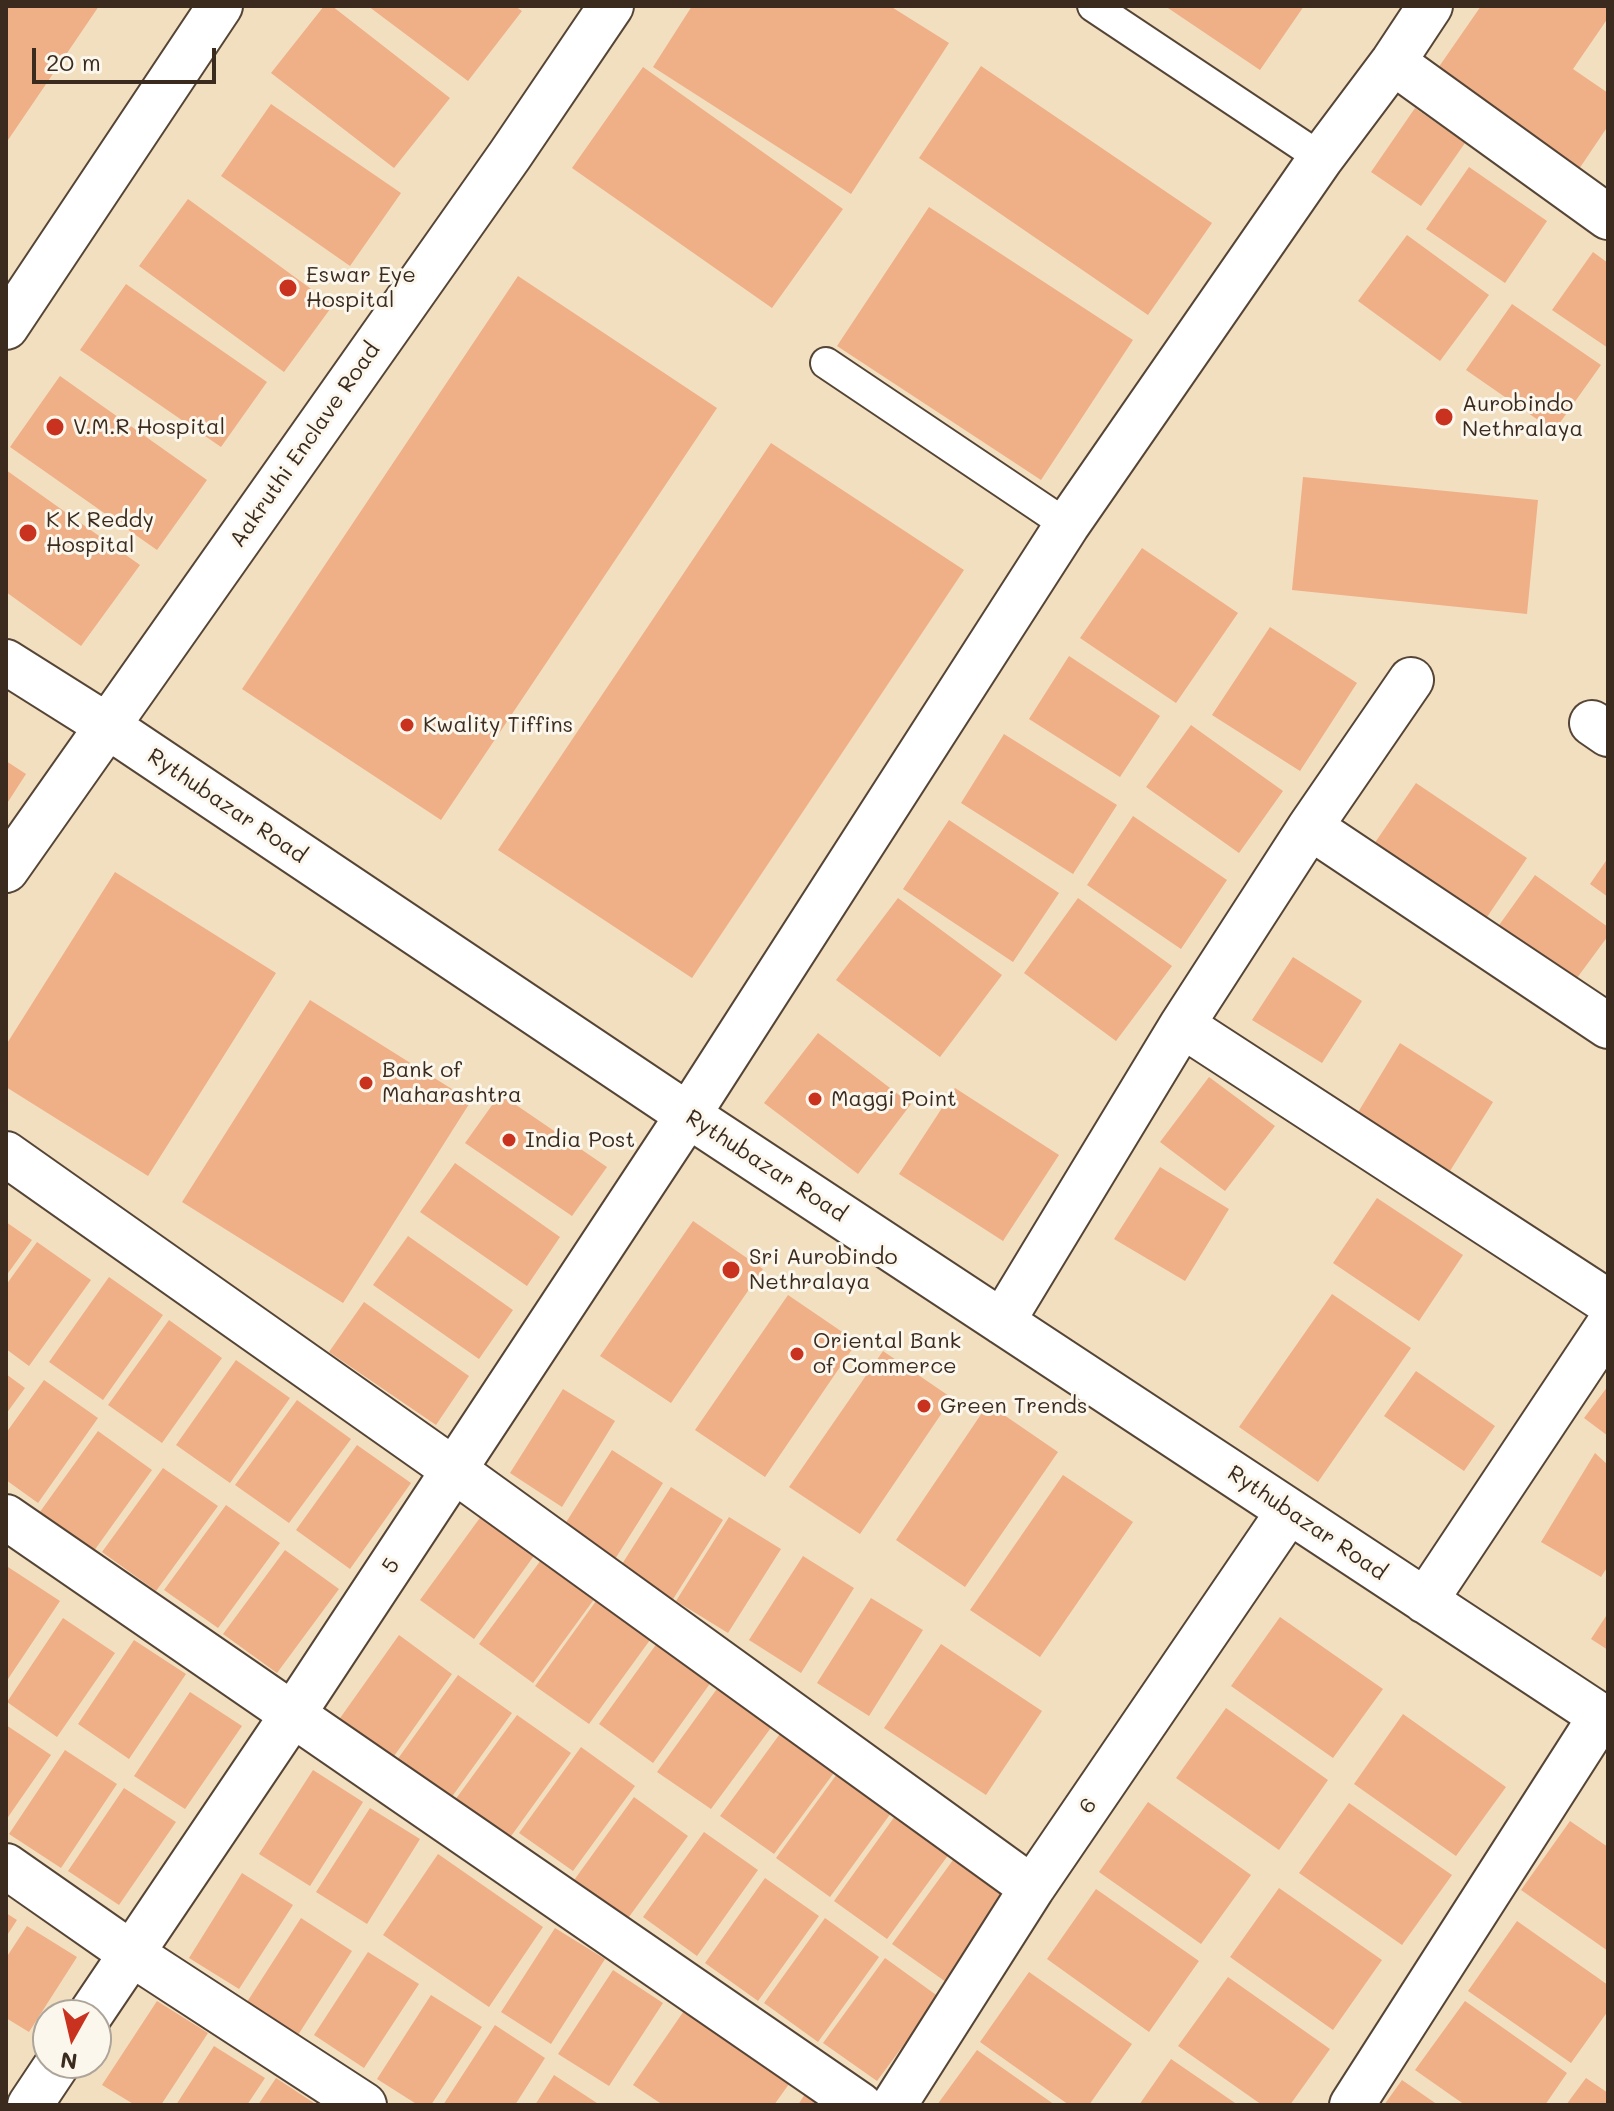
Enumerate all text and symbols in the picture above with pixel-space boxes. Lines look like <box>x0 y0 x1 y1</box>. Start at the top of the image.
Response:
scale bar <box>36 32 220 82</box>
text: 20 m <box>46 46 101 77</box>
place label: Eswar Eye Hospital <box>306 262 416 314</box>
marker: Eswar Eye Hospital <box>277 277 299 299</box>
street label: Aakruthi Enclave Road <box>224 338 386 552</box>
place label: Aurobindo Nethralaya <box>1462 391 1583 442</box>
marker: Aurobindo Nethralaya <box>1433 406 1455 428</box>
place label: V.M.R Hospital <box>73 414 225 440</box>
marker: V.M.R Hospital <box>44 416 66 438</box>
place label: K K Reddy Hospital <box>46 507 154 558</box>
marker: K K Reddy Hospital <box>17 522 39 544</box>
place label: Kwality Tiffins <box>423 712 573 738</box>
marker: Kwality Tiffins <box>398 716 416 734</box>
street label: Rythubazar Road <box>142 743 312 869</box>
place label: Bank of Maharashtra <box>382 1057 522 1108</box>
marker: Bank of Maharashtra <box>357 1074 375 1092</box>
place label: Maggi Point <box>831 1086 957 1112</box>
marker: Maggi Point <box>806 1090 824 1108</box>
street label: Rythubazar Road <box>681 1104 851 1228</box>
place label: India Post <box>525 1127 635 1153</box>
marker: India Post <box>500 1131 518 1149</box>
place label: Sri Aurobindo Nethralaya <box>749 1244 897 1296</box>
marker: Sri Aurobindo Nethralaya <box>720 1259 742 1281</box>
place label: Oriental Bank of Commerce <box>813 1328 961 1380</box>
marker: Oriental Bank of Commerce <box>788 1345 806 1363</box>
place label: Green Trends <box>940 1393 1088 1419</box>
marker: Green Trends <box>915 1397 933 1415</box>
street label: Rythubazar Road <box>1222 1460 1392 1586</box>
street label: 5 <box>376 1553 406 1579</box>
street label: 6 <box>1073 1793 1103 1819</box>
north arrow <box>32 1999 112 2079</box>
text: N <box>59 2046 79 2077</box>

